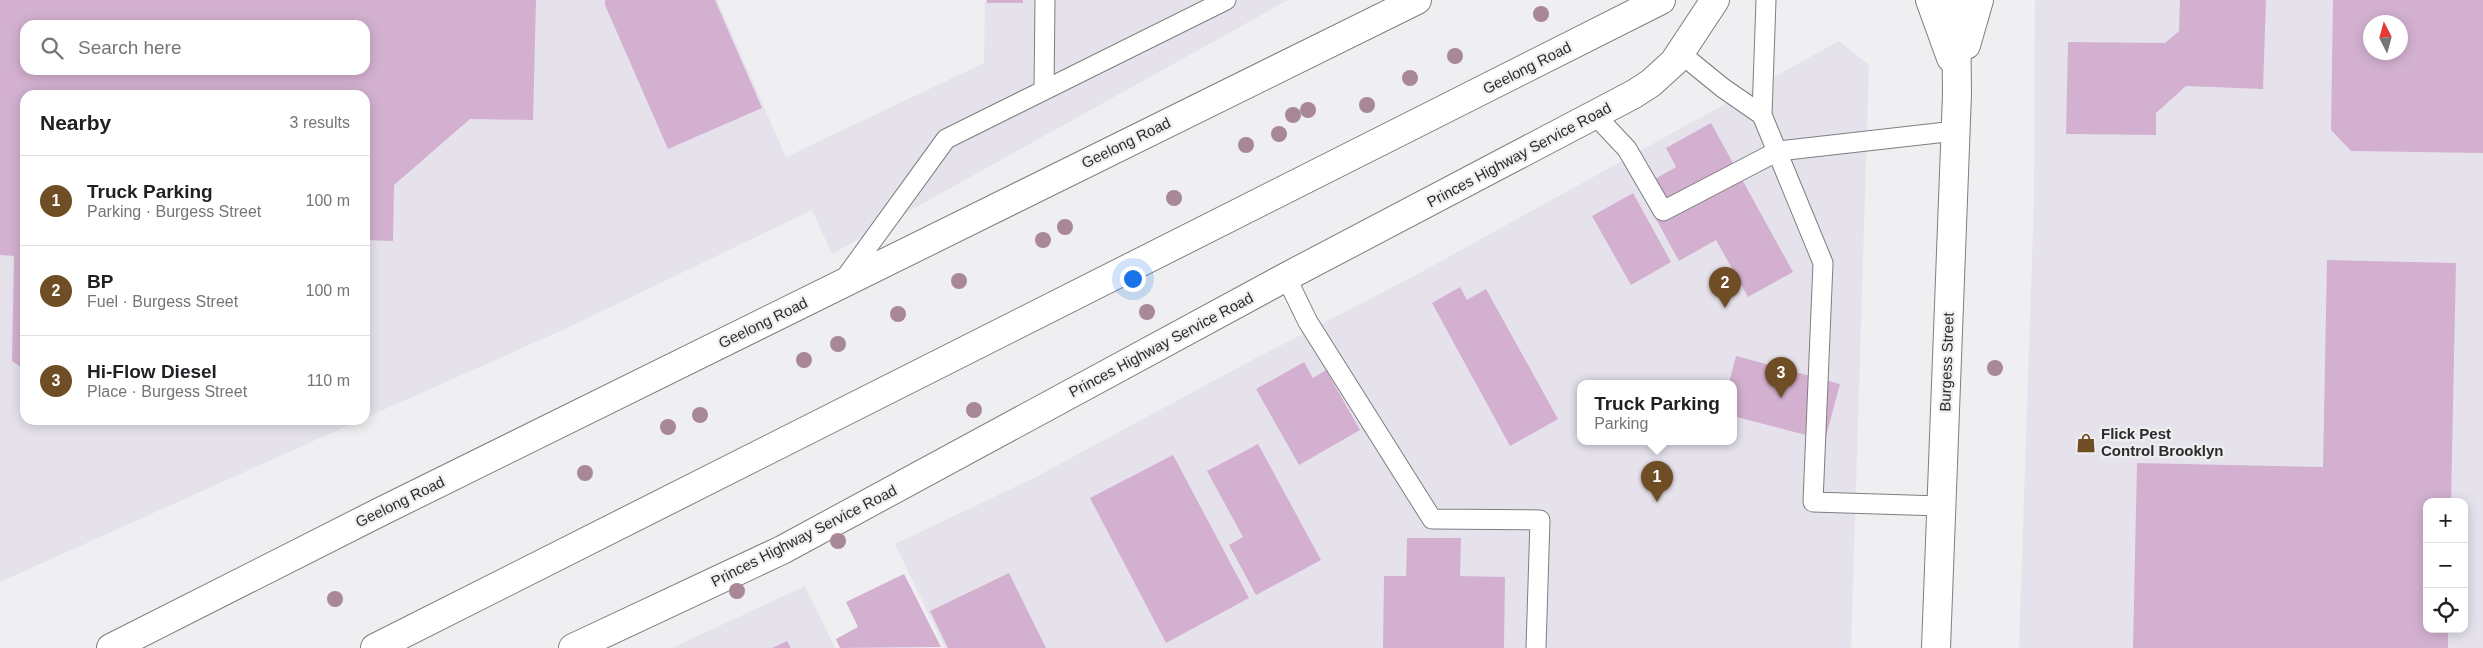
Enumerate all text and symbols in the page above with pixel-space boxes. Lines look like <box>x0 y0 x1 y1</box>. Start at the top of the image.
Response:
north arrow <box>2363 15 2408 60</box>
search box <box>20 20 370 75</box>
icon: search <box>38 34 66 62</box>
text: Search here <box>78 37 182 58</box>
street label: Geelong Road <box>1480 38 1574 97</box>
street label: Princes Highway Service Road <box>1424 99 1614 210</box>
text: Nearby <box>40 111 111 134</box>
text: 3 results <box>290 114 350 131</box>
street label: Geelong Road <box>1079 114 1173 171</box>
text: Truck Parking <box>87 181 213 202</box>
text: 1 <box>52 192 60 209</box>
text: 100 m <box>306 192 350 209</box>
text: Parking · Burgess Street <box>87 203 261 220</box>
your location <box>1120 266 1146 292</box>
pin: 2 <box>1709 267 1741 308</box>
text: BP <box>87 271 113 292</box>
text: 2 <box>52 282 60 299</box>
text: 100 m <box>306 282 350 299</box>
street label: Princes Highway Service Road <box>1066 289 1256 400</box>
text: Fuel · Burgess Street <box>87 293 238 310</box>
street label: Geelong Road <box>716 294 810 351</box>
street label: Burgess Street <box>1936 311 1957 412</box>
pin: 3 <box>1765 357 1797 398</box>
text: Hi-Flow Diesel <box>87 361 217 382</box>
text: 3 <box>52 372 60 389</box>
text: 110 m <box>307 372 350 389</box>
popup <box>1577 380 1737 445</box>
text: Place · Burgess Street <box>87 383 247 400</box>
text: Truck Parking <box>1594 393 1720 414</box>
text: Parking <box>1594 415 1648 432</box>
place label: Flick Pest Control Brooklyn <box>2101 425 2224 459</box>
shop icon: Flick Pest Control Brooklyn <box>2075 432 2097 454</box>
pin: 1 <box>1641 461 1673 502</box>
street label: Geelong Road <box>353 473 447 530</box>
street label: Princes Highway Service Road <box>708 481 899 590</box>
map controls <box>2423 498 2468 633</box>
button: + <box>2423 498 2468 543</box>
button: − <box>2423 543 2468 588</box>
button: locate <box>2423 588 2468 633</box>

